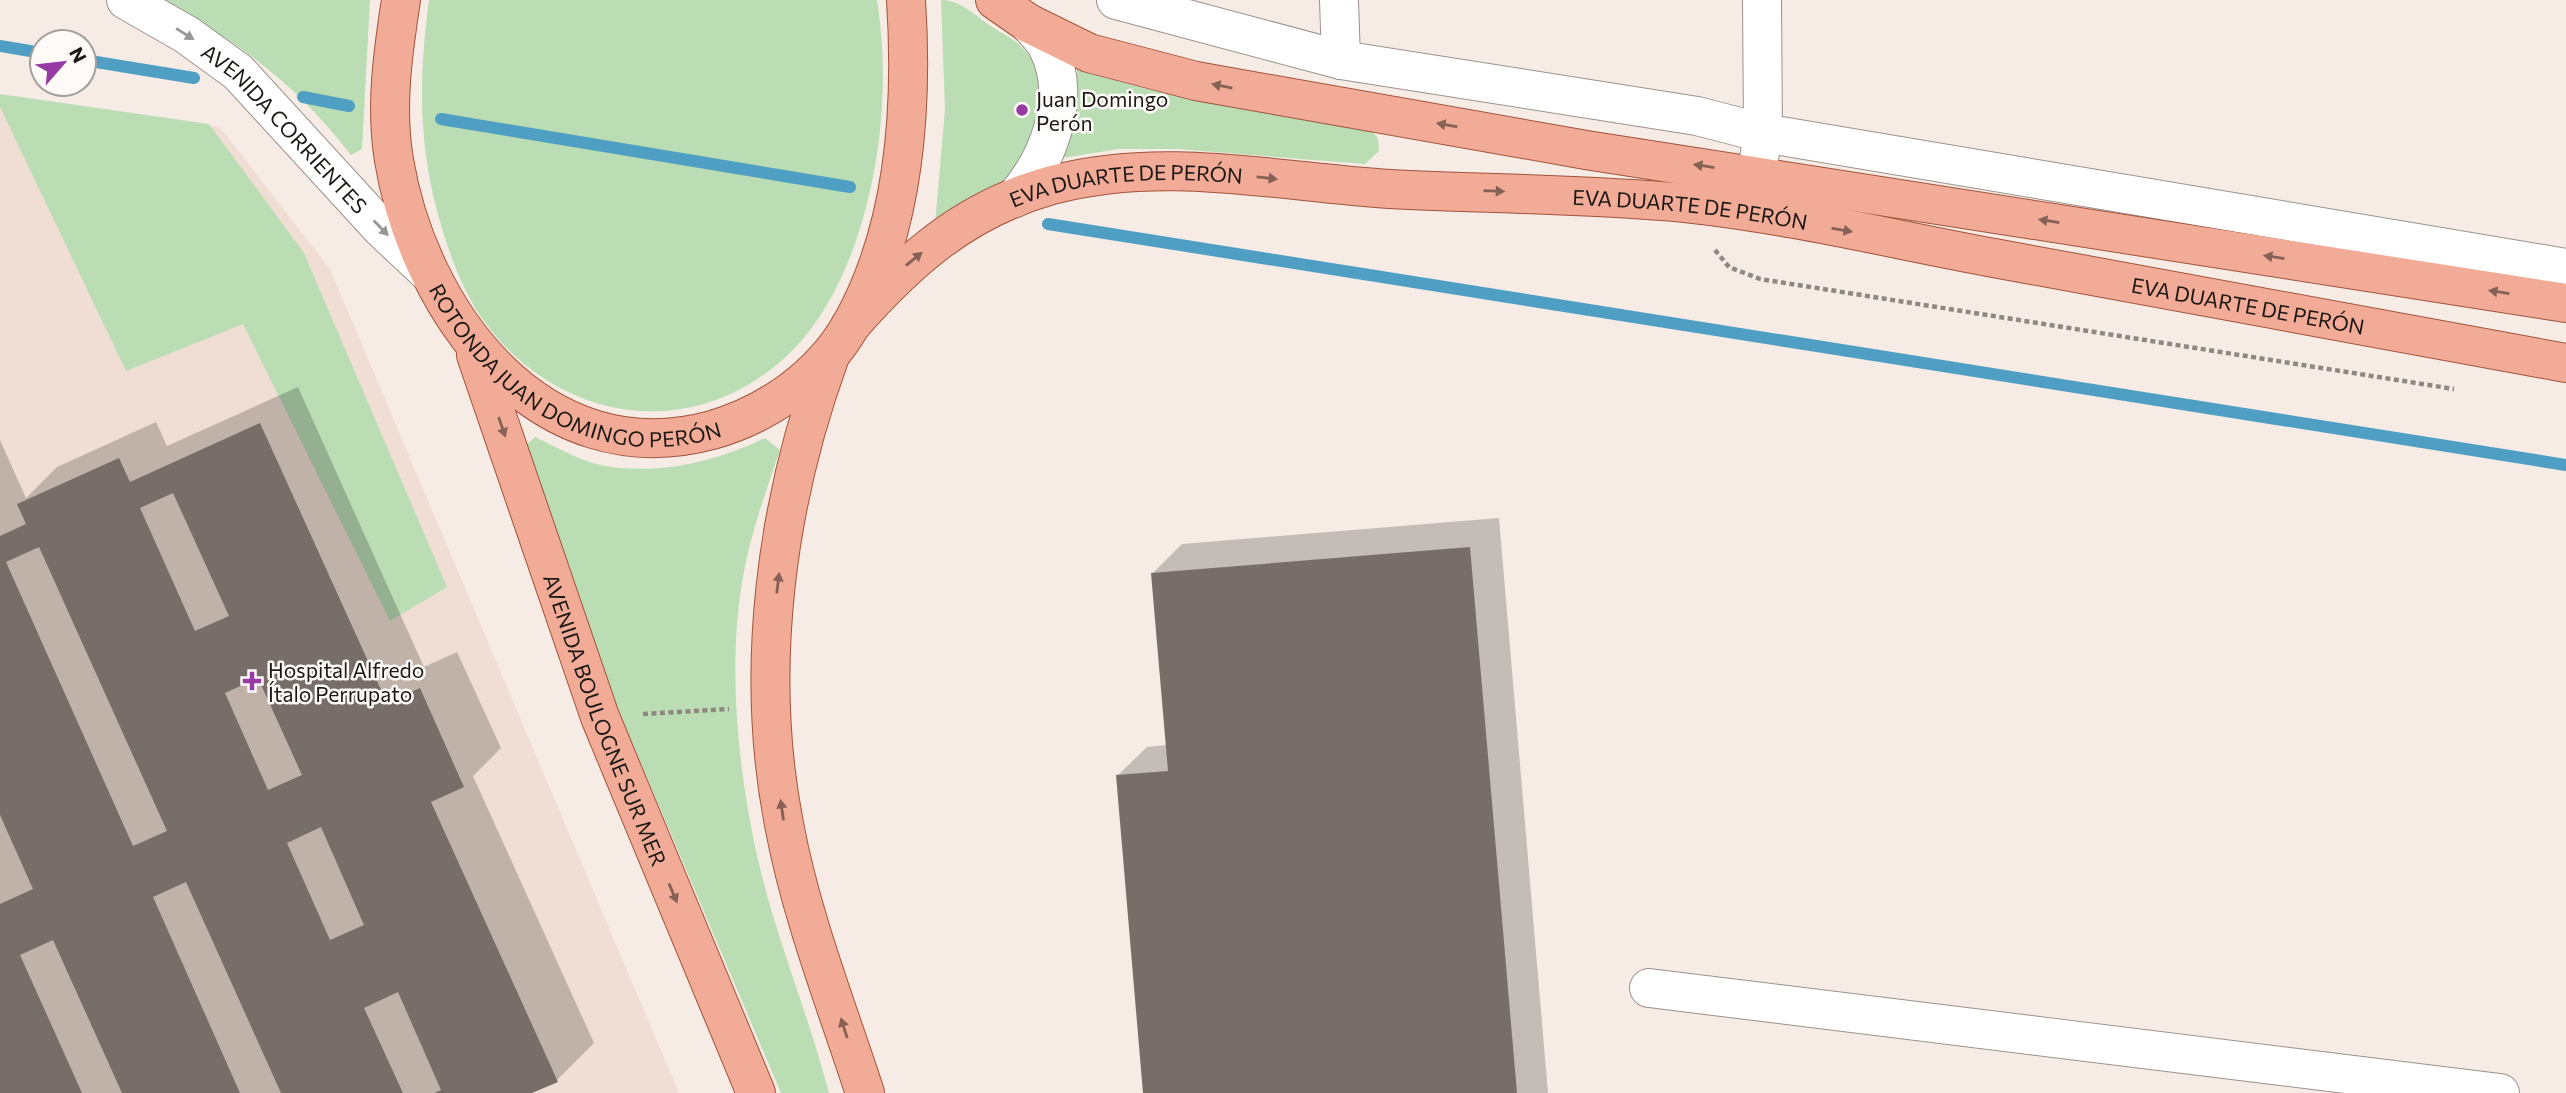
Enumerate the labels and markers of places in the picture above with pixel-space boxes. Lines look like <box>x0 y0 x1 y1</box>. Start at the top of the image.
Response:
place label: Juan Domingo Perón <box>1036 86 1168 135</box>
marker: Juan Domingo Perón <box>1014 102 1030 118</box>
place label: Hospital Alfredo Ítalo Perrupato <box>268 657 424 706</box>
marker: Hospital Alfredo Ítalo Perrupato <box>242 671 262 691</box>

